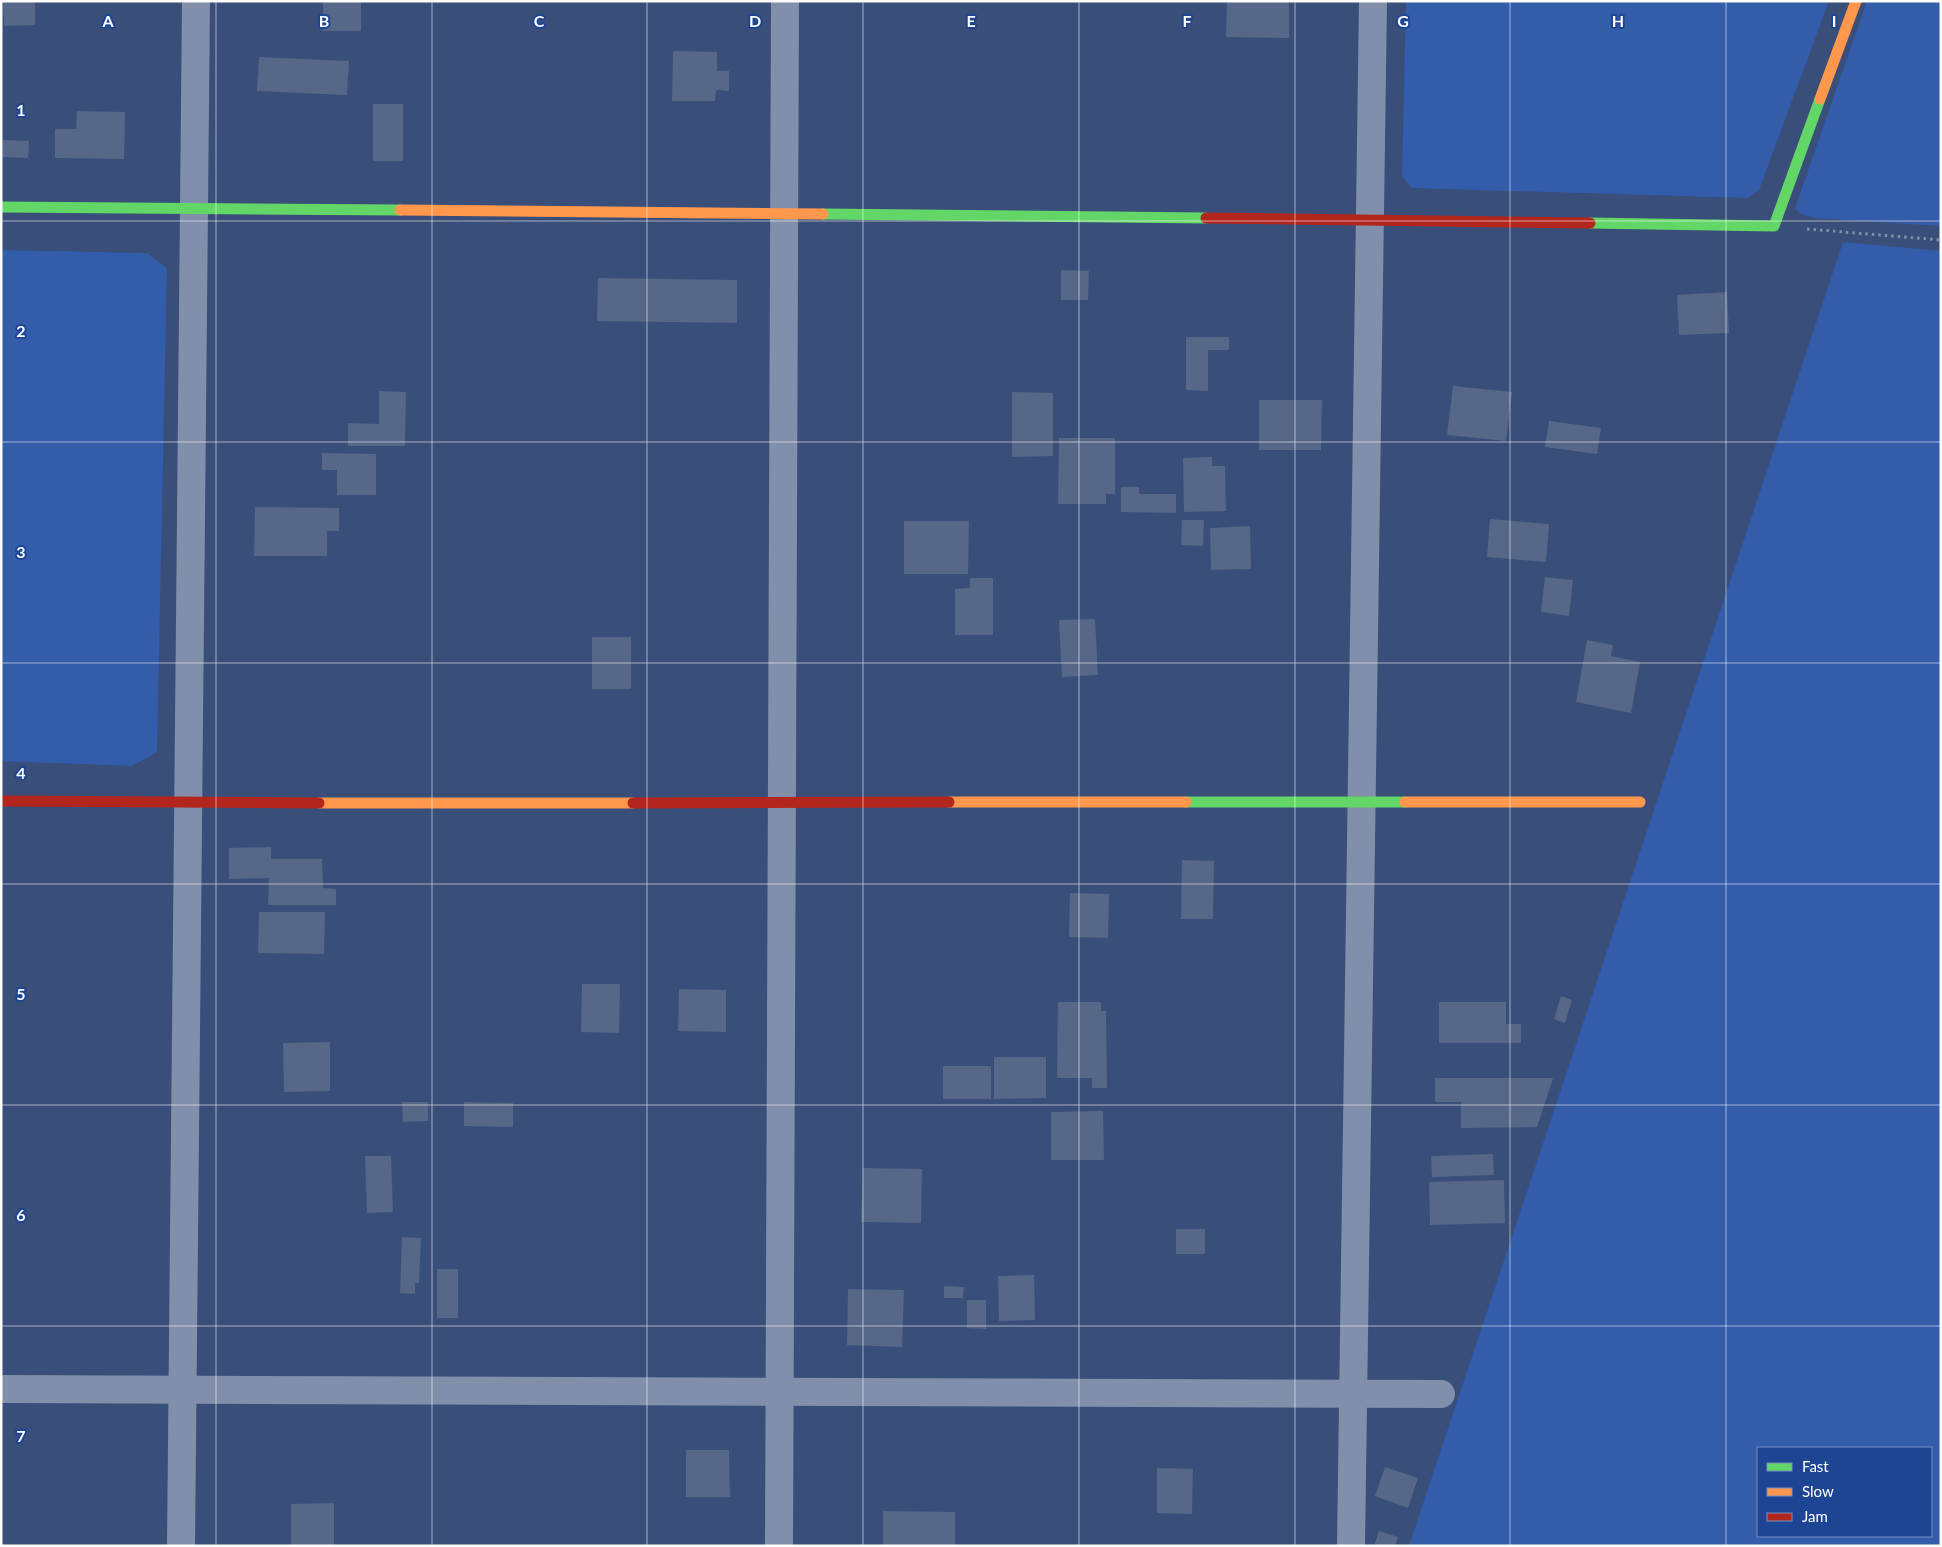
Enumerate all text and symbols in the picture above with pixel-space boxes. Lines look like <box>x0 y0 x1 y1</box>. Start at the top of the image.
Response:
text: A <box>101 11 114 30</box>
text: B <box>319 11 329 30</box>
text: C <box>534 11 545 30</box>
text: D <box>749 11 761 30</box>
text: E <box>966 11 976 30</box>
text: F <box>1182 11 1192 30</box>
text: G <box>1397 11 1409 30</box>
text: H <box>1612 11 1624 30</box>
text: I <box>1832 11 1836 30</box>
text: 1 <box>16 100 26 119</box>
text: 2 <box>16 321 26 340</box>
text: 3 <box>16 542 26 561</box>
text: 4 <box>16 763 26 782</box>
text: 5 <box>16 984 26 1003</box>
text: 6 <box>16 1205 26 1224</box>
text: 7 <box>16 1426 26 1445</box>
legend <box>1757 1447 1932 1537</box>
text: Fast <box>1802 1457 1829 1475</box>
text: Slow <box>1802 1482 1834 1500</box>
text: Jam <box>1802 1507 1828 1525</box>

